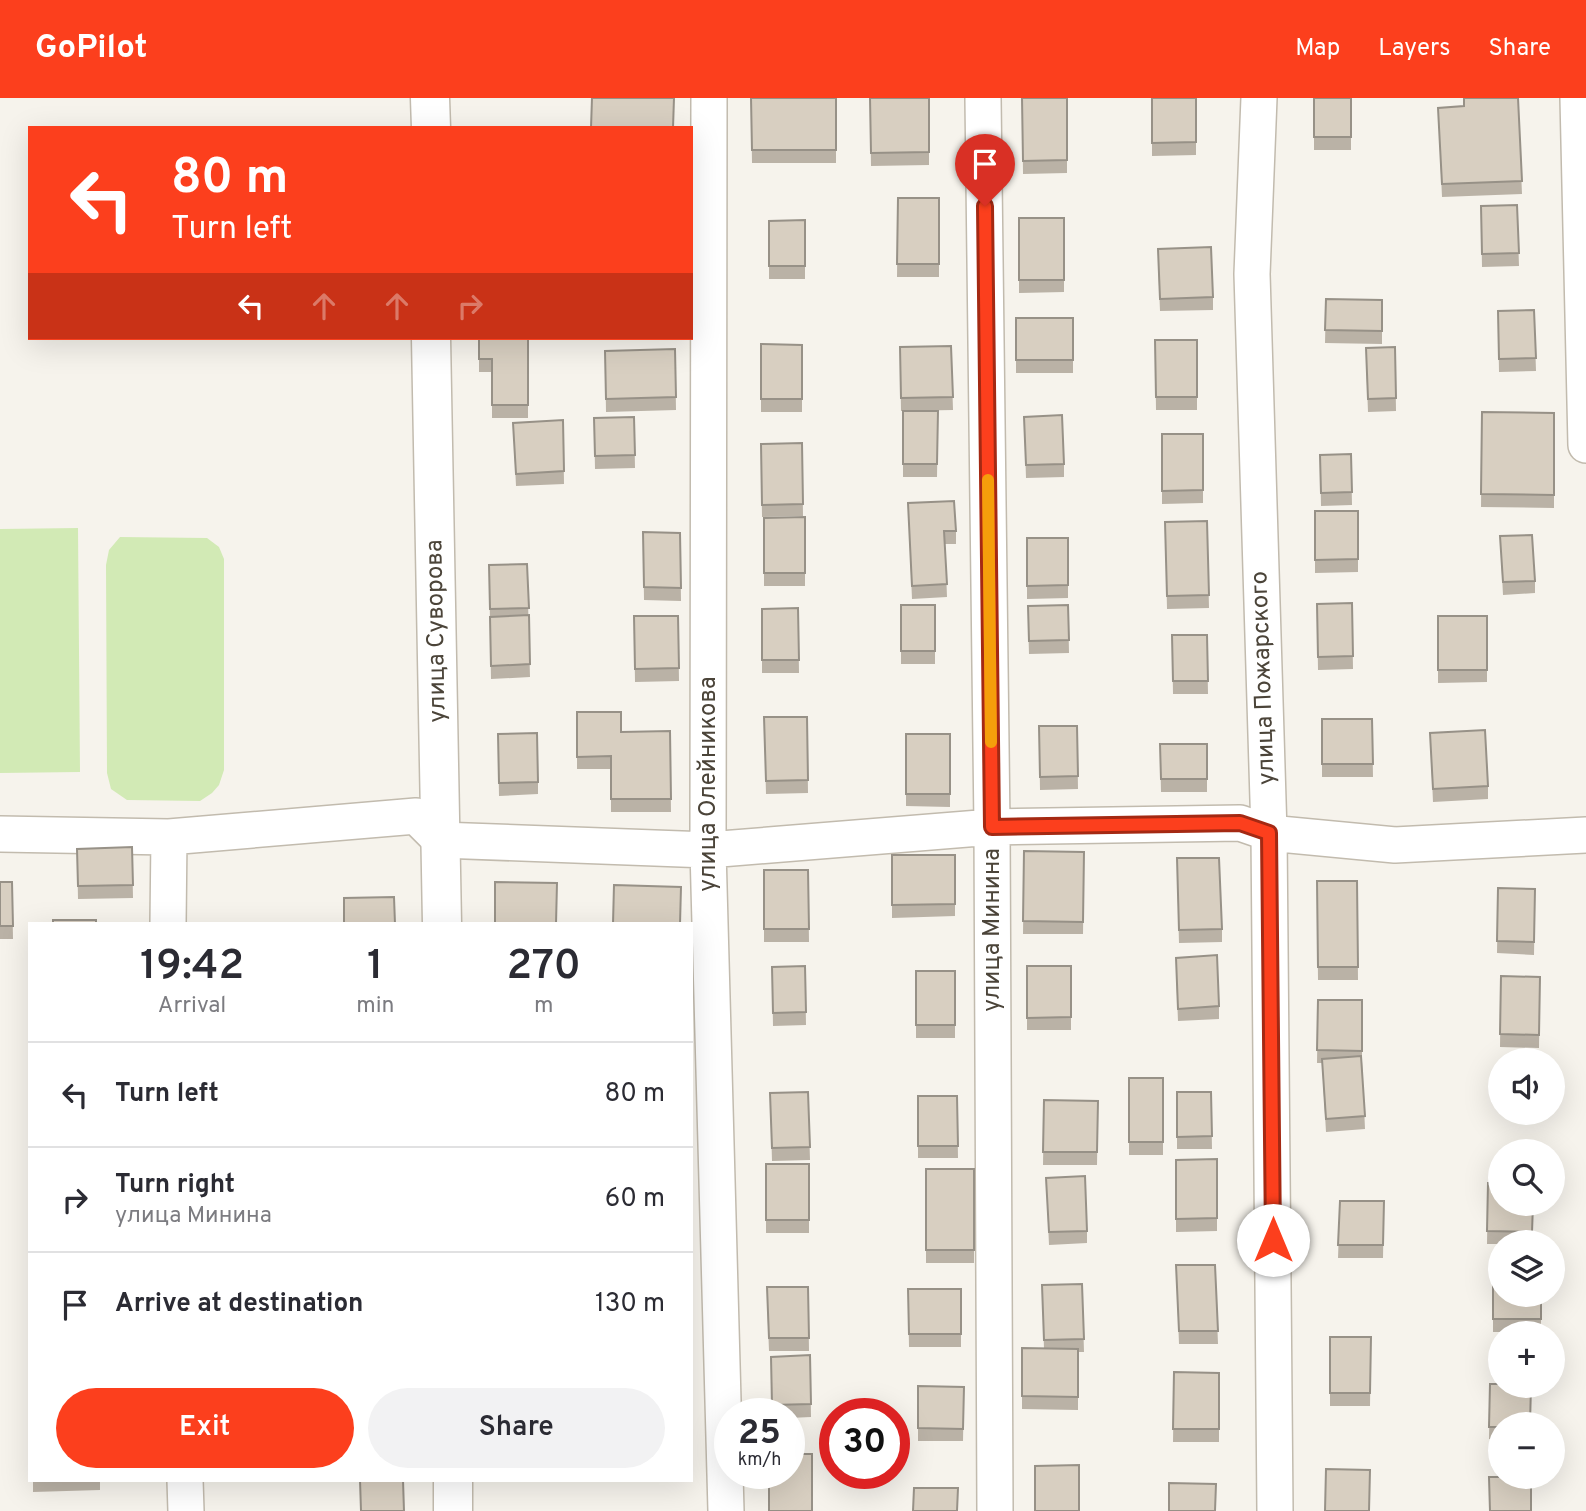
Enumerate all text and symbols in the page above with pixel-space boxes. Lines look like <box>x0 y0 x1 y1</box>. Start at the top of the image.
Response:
text: GoPilot <box>35 28 148 70</box>
text: Map <box>1295 34 1340 64</box>
text: Layers <box>1378 34 1450 64</box>
text: Share <box>1488 34 1551 64</box>
pin <box>955 134 1015 206</box>
icon: arrive <box>966 145 1004 183</box>
text: 80 m <box>171 149 288 211</box>
icon: left <box>56 154 147 245</box>
text: Turn left <box>171 210 292 250</box>
icon: left <box>232 287 270 325</box>
icon: ahead <box>305 287 343 325</box>
icon: ahead <box>378 287 416 325</box>
icon: right <box>451 287 489 325</box>
street label: улица Суворова <box>420 539 454 723</box>
street label: улица Пожарского <box>1245 570 1283 786</box>
street label: улица Олейникова <box>694 676 724 892</box>
street label: улица Минина <box>978 848 1008 1012</box>
text: 19:42 <box>140 941 244 994</box>
text: 1 <box>367 941 384 994</box>
text: 270 <box>506 941 581 994</box>
text: Arrival <box>158 992 226 1021</box>
text: min <box>356 992 394 1021</box>
text: m <box>534 992 553 1021</box>
map controls <box>1488 1048 1565 1489</box>
button: sound <box>1488 1048 1565 1125</box>
icon: left <box>56 1076 94 1114</box>
text: Turn left <box>115 1078 219 1111</box>
text: 80 m <box>605 1078 665 1111</box>
button: search <box>1488 1139 1565 1216</box>
text: Turn right <box>115 1169 235 1202</box>
icon: right <box>56 1181 94 1219</box>
text: 60 m <box>605 1183 665 1216</box>
text: улица Минина <box>115 1202 272 1231</box>
position arrow <box>1236 1203 1310 1277</box>
button: layers <box>1488 1230 1565 1307</box>
icon: arrive <box>56 1286 94 1324</box>
text: Arrive at destination <box>115 1288 363 1321</box>
text: 130 m <box>595 1288 665 1321</box>
button: + <box>1488 1321 1565 1398</box>
button: Exit <box>56 1388 354 1468</box>
button: Share <box>368 1388 665 1468</box>
speed limit sign: 30 <box>819 1398 910 1489</box>
text: 25 <box>738 1412 781 1456</box>
button: − <box>1488 1412 1565 1489</box>
text: km/h <box>738 1449 781 1472</box>

